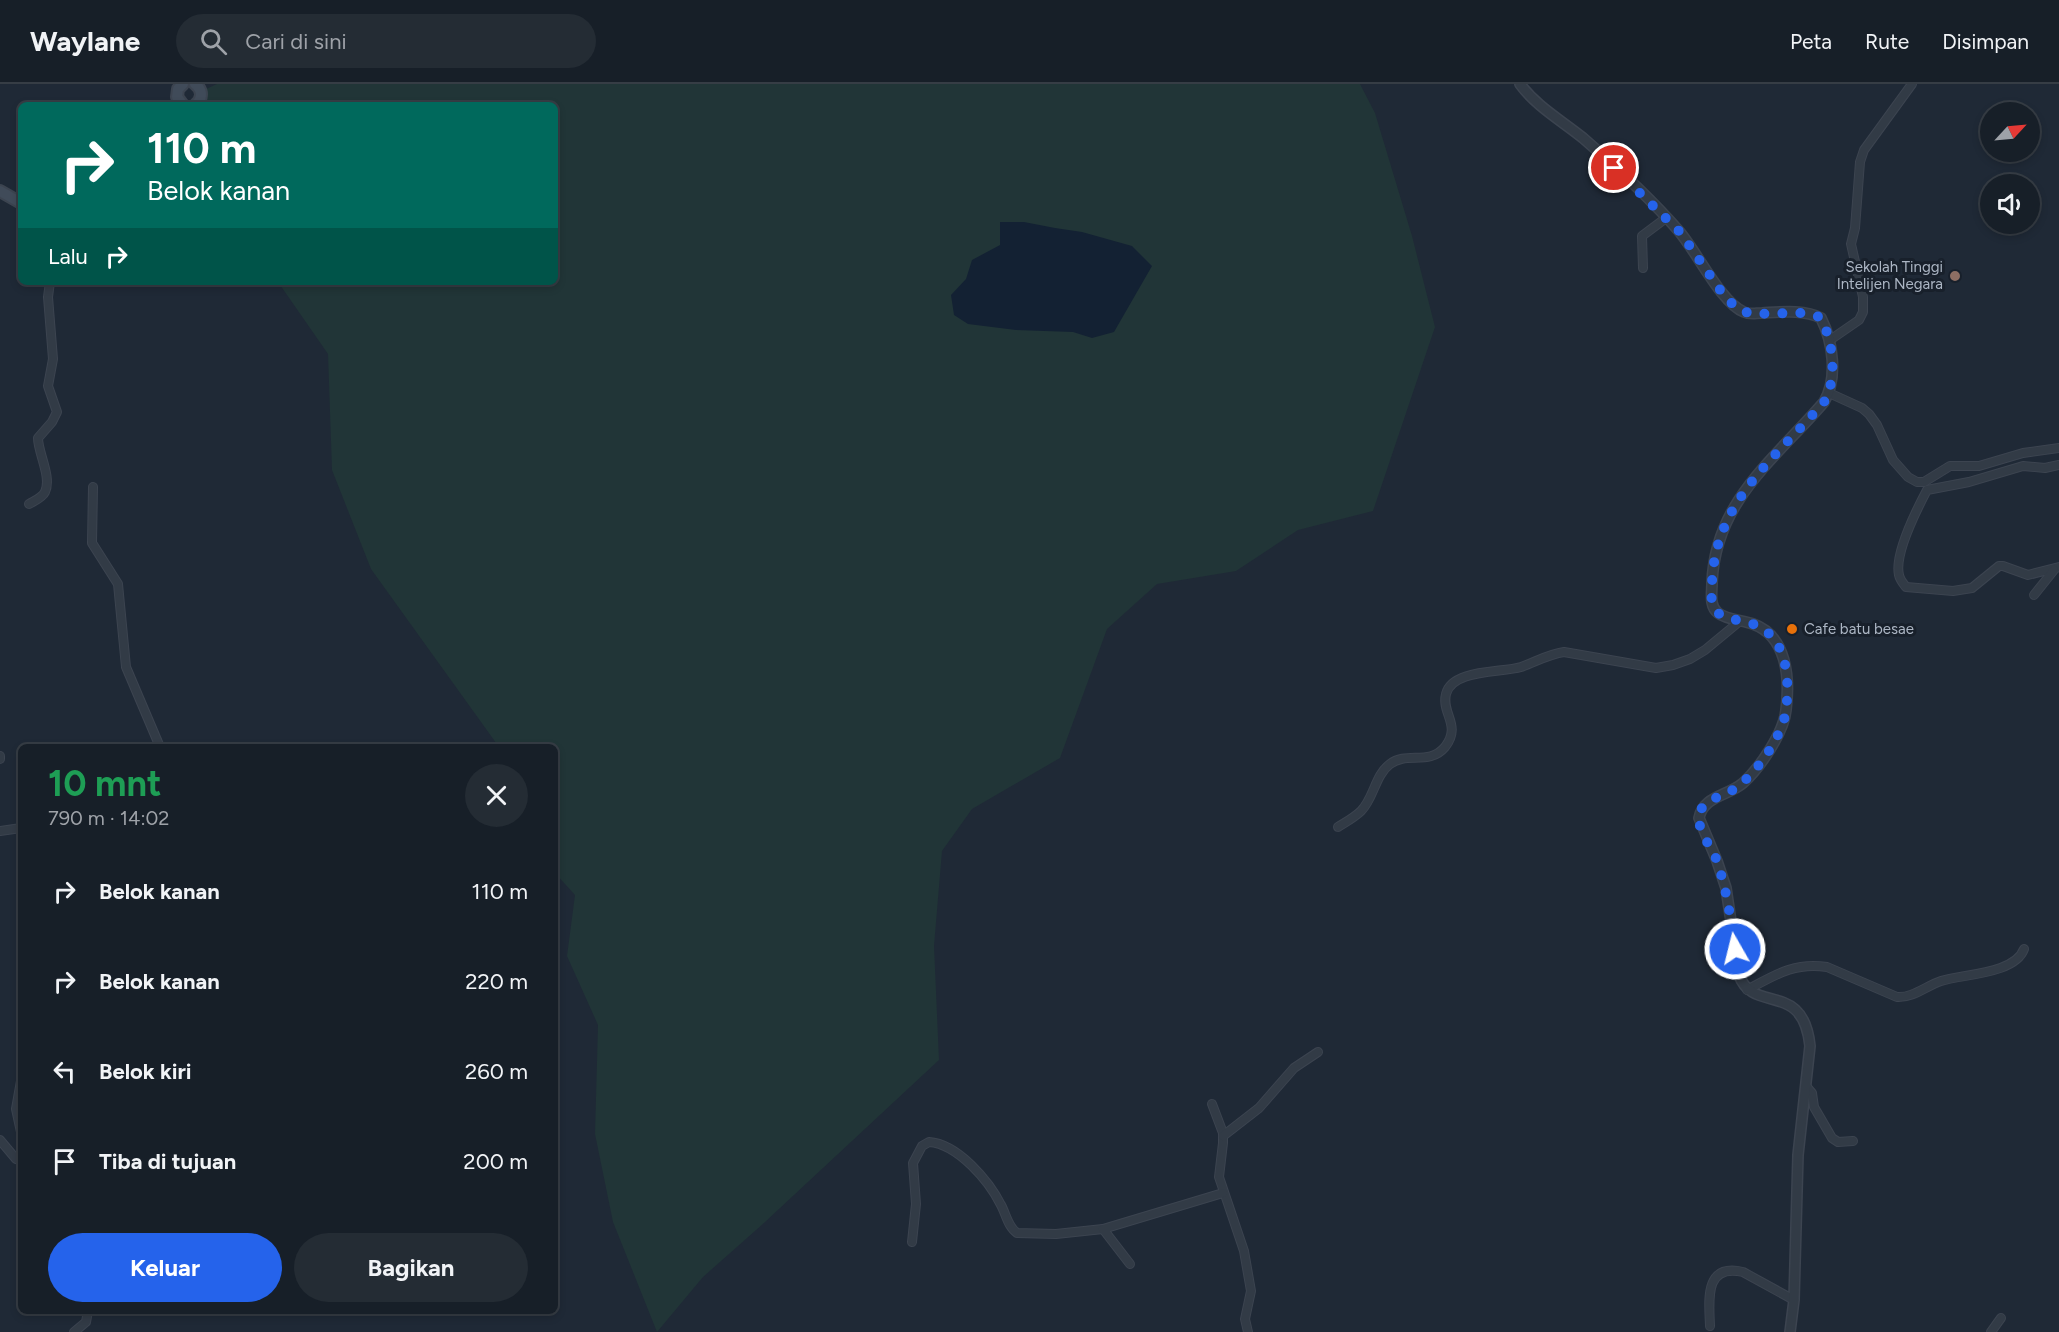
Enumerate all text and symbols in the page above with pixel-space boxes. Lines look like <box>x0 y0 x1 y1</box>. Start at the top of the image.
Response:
search box <box>176 14 596 68</box>
text: Waylane <box>30 24 140 58</box>
icon: search <box>197 25 230 58</box>
text: Cari di sini <box>245 28 347 55</box>
text: Peta <box>1790 29 1832 54</box>
text: Rute <box>1865 29 1909 54</box>
text: Disimpan <box>1942 29 2029 54</box>
north arrow <box>1980 102 2040 162</box>
map controls <box>1980 102 2040 234</box>
text: 110 m <box>147 123 256 174</box>
icon: right <box>48 126 126 204</box>
pin <box>1588 142 1639 193</box>
icon: arrive <box>1597 151 1630 184</box>
text: Belok kanan <box>147 174 290 207</box>
button: sound <box>1980 174 2040 234</box>
icon: right <box>100 240 133 273</box>
text: Lalu <box>48 243 88 270</box>
place label: Sekolah Tinggi Intelijen Negara <box>1837 258 1943 293</box>
marker: Sekolah Tinggi Intelijen Negara <box>1948 269 1962 283</box>
place label: Cafe batu besae <box>1804 620 1914 638</box>
marker: Cafe batu besae <box>1785 622 1799 636</box>
text: 10 mnt <box>48 762 161 805</box>
button: close <box>465 764 528 827</box>
text: 790 m · 14:02 <box>48 806 170 830</box>
icon: right <box>48 875 81 908</box>
text: Belok kanan <box>99 878 220 905</box>
text: 110 m <box>472 878 528 905</box>
position arrow <box>1703 917 1767 981</box>
icon: right <box>48 965 81 998</box>
text: Belok kanan <box>99 968 220 995</box>
text: 220 m <box>465 968 528 995</box>
icon: left <box>48 1055 81 1088</box>
text: Belok kiri <box>99 1058 192 1085</box>
text: 260 m <box>465 1058 528 1085</box>
icon: arrive <box>48 1145 81 1178</box>
text: Tiba di tujuan <box>99 1148 236 1175</box>
text: 200 m <box>463 1148 528 1175</box>
button: Keluar <box>48 1233 282 1302</box>
button: Bagikan <box>294 1233 528 1302</box>

